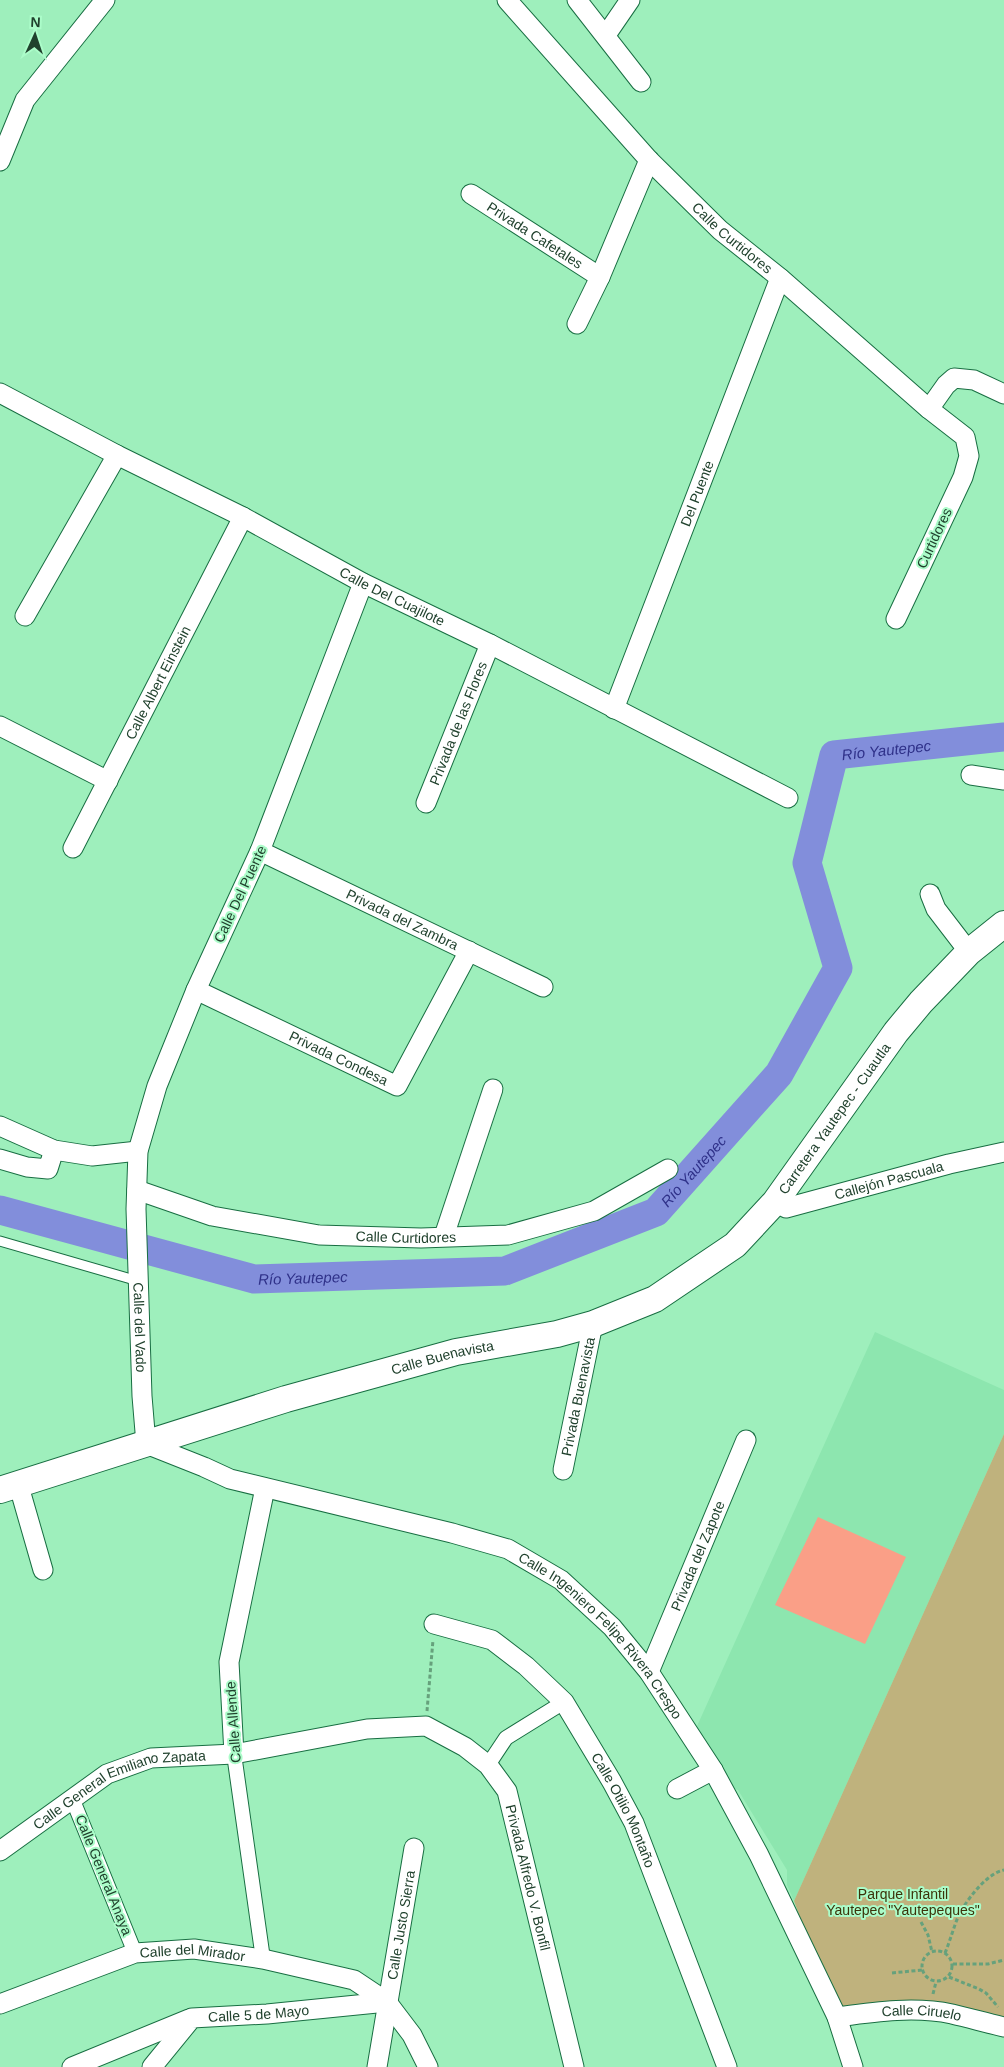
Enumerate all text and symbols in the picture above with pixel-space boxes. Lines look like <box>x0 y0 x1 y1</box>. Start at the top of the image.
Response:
north arrow <box>10 10 60 60</box>
text: N <box>30 14 41 30</box>
street label: Privada Cafetales <box>484 198 586 272</box>
street label: Calle Curtidores <box>689 199 775 277</box>
street label: Del Puente <box>677 458 717 529</box>
street label: Curtidores <box>913 505 955 571</box>
street label: Calle Del Cuajilote <box>337 564 448 629</box>
street label: Calle Albert Einstein <box>122 623 194 742</box>
street label: Privada de las Flores <box>426 659 490 787</box>
water label: Río Yautepec <box>841 736 932 763</box>
street label: Calle Del Puente <box>211 843 270 945</box>
street label: Privada del Zambra <box>344 886 461 953</box>
street label: Privada Condesa <box>287 1028 391 1089</box>
street label: Carretera Yautepec - Cuautla <box>775 1040 894 1197</box>
water label: Río Yautepec <box>657 1131 729 1210</box>
street label: Callejón Pascuala <box>833 1158 945 1203</box>
street label: Calle Curtidores <box>355 1228 456 1246</box>
water label: Río Yautepec <box>258 1268 348 1287</box>
street label: Calle del Vado <box>130 1282 149 1373</box>
street label: Privada Buenavista <box>558 1336 598 1457</box>
street label: Calle Buenavista <box>389 1337 495 1378</box>
street label: Privada del Zapote <box>668 1498 728 1613</box>
street label: Calle Ingeniero Felipe Rivera Crespo <box>516 1549 686 1722</box>
street label: Calle Allende <box>222 1680 244 1763</box>
street label: Calle General Emiliano Zapata <box>30 1747 206 1833</box>
street label: Calle Otilio Montaño <box>588 1750 658 1870</box>
street label: Privada Alfredo V. Bonfil <box>503 1803 553 1952</box>
street label: Calle General Anaya <box>73 1812 136 1938</box>
street label: Calle Justo Sierra <box>384 1869 418 1981</box>
park label: Parque Infantil Yautepec "Yautepeques" <box>826 1886 980 1918</box>
street label: Calle del Mirador <box>139 1941 246 1964</box>
street label: Calle 5 de Mayo <box>208 2002 310 2025</box>
street label: Calle Ciruelo <box>881 2002 963 2024</box>

